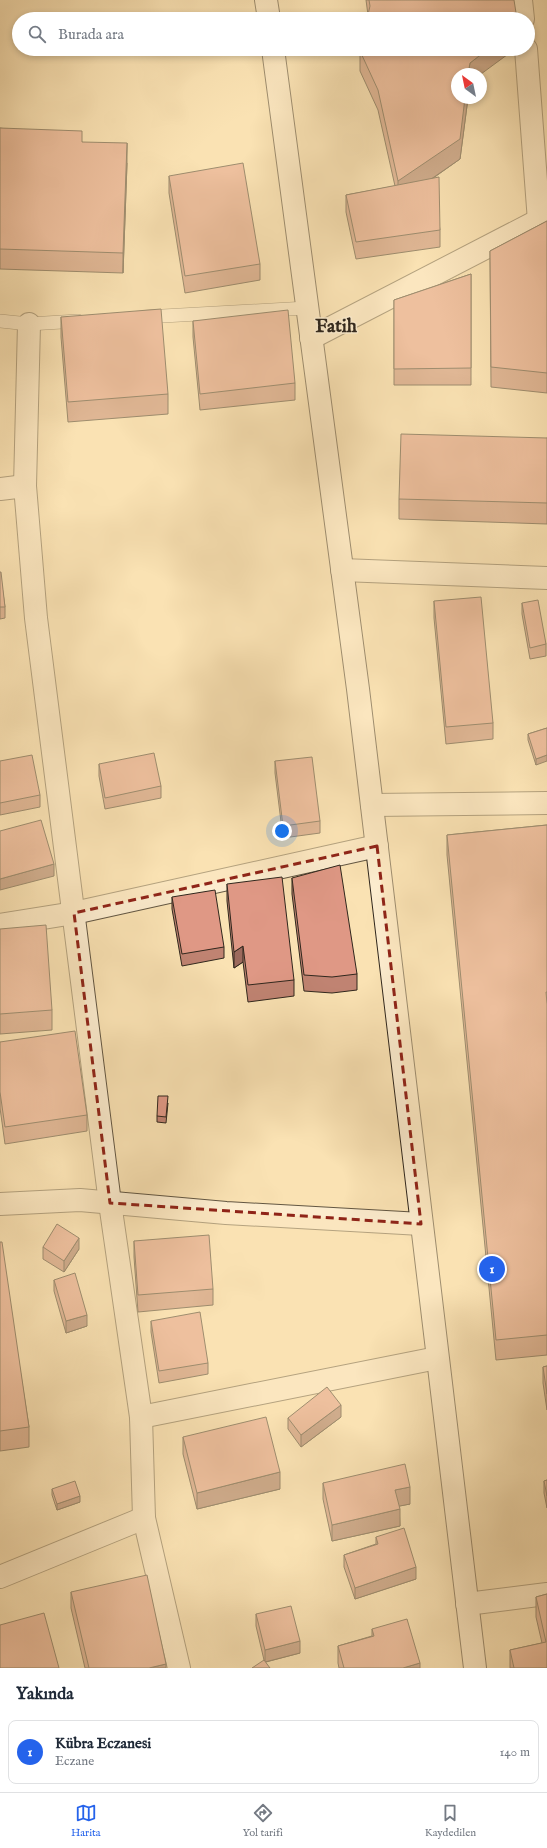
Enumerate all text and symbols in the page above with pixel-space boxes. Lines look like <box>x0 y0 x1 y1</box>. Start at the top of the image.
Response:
search box <box>12 12 535 56</box>
icon: search <box>26 23 48 45</box>
text: Burada ara <box>58 25 124 44</box>
north arrow <box>451 68 487 104</box>
district label: Fatih <box>315 315 358 339</box>
your location <box>272 821 292 841</box>
pin: 1 <box>479 1254 505 1284</box>
text: Yakında <box>16 1684 74 1705</box>
text: Kübra Eczanesi <box>55 1734 151 1753</box>
text: 1 <box>28 1744 32 1761</box>
text: 140 m <box>500 1744 530 1761</box>
text: Eczane <box>55 1753 94 1770</box>
tab: Harita <box>71 1802 101 1840</box>
tab: Yol tarifi <box>242 1802 283 1840</box>
tab: Kaydedilen <box>425 1802 476 1840</box>

